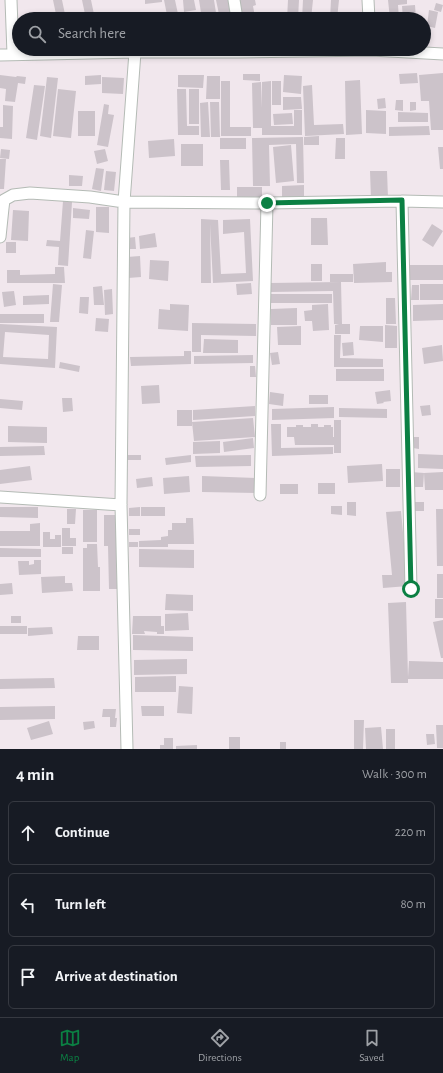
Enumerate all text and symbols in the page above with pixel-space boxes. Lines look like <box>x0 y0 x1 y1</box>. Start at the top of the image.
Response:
search box <box>12 12 431 56</box>
icon: search <box>26 23 48 45</box>
text: Search here <box>58 26 126 41</box>
route end <box>258 194 276 212</box>
route start <box>402 580 420 598</box>
text: 4 min <box>16 766 54 783</box>
text: Walk · 300 m <box>362 768 427 781</box>
icon: ahead <box>17 822 39 844</box>
text: Continue <box>55 825 110 840</box>
text: 220 m <box>395 826 426 839</box>
icon: left <box>17 894 39 916</box>
text: Turn left <box>55 897 106 912</box>
text: 80 m <box>400 898 426 911</box>
icon: arrive <box>17 966 39 988</box>
text: Arrive at destination <box>55 969 178 984</box>
tab: Map <box>59 1027 81 1064</box>
tab: Directions <box>198 1027 242 1064</box>
tab: Saved <box>359 1027 384 1064</box>

